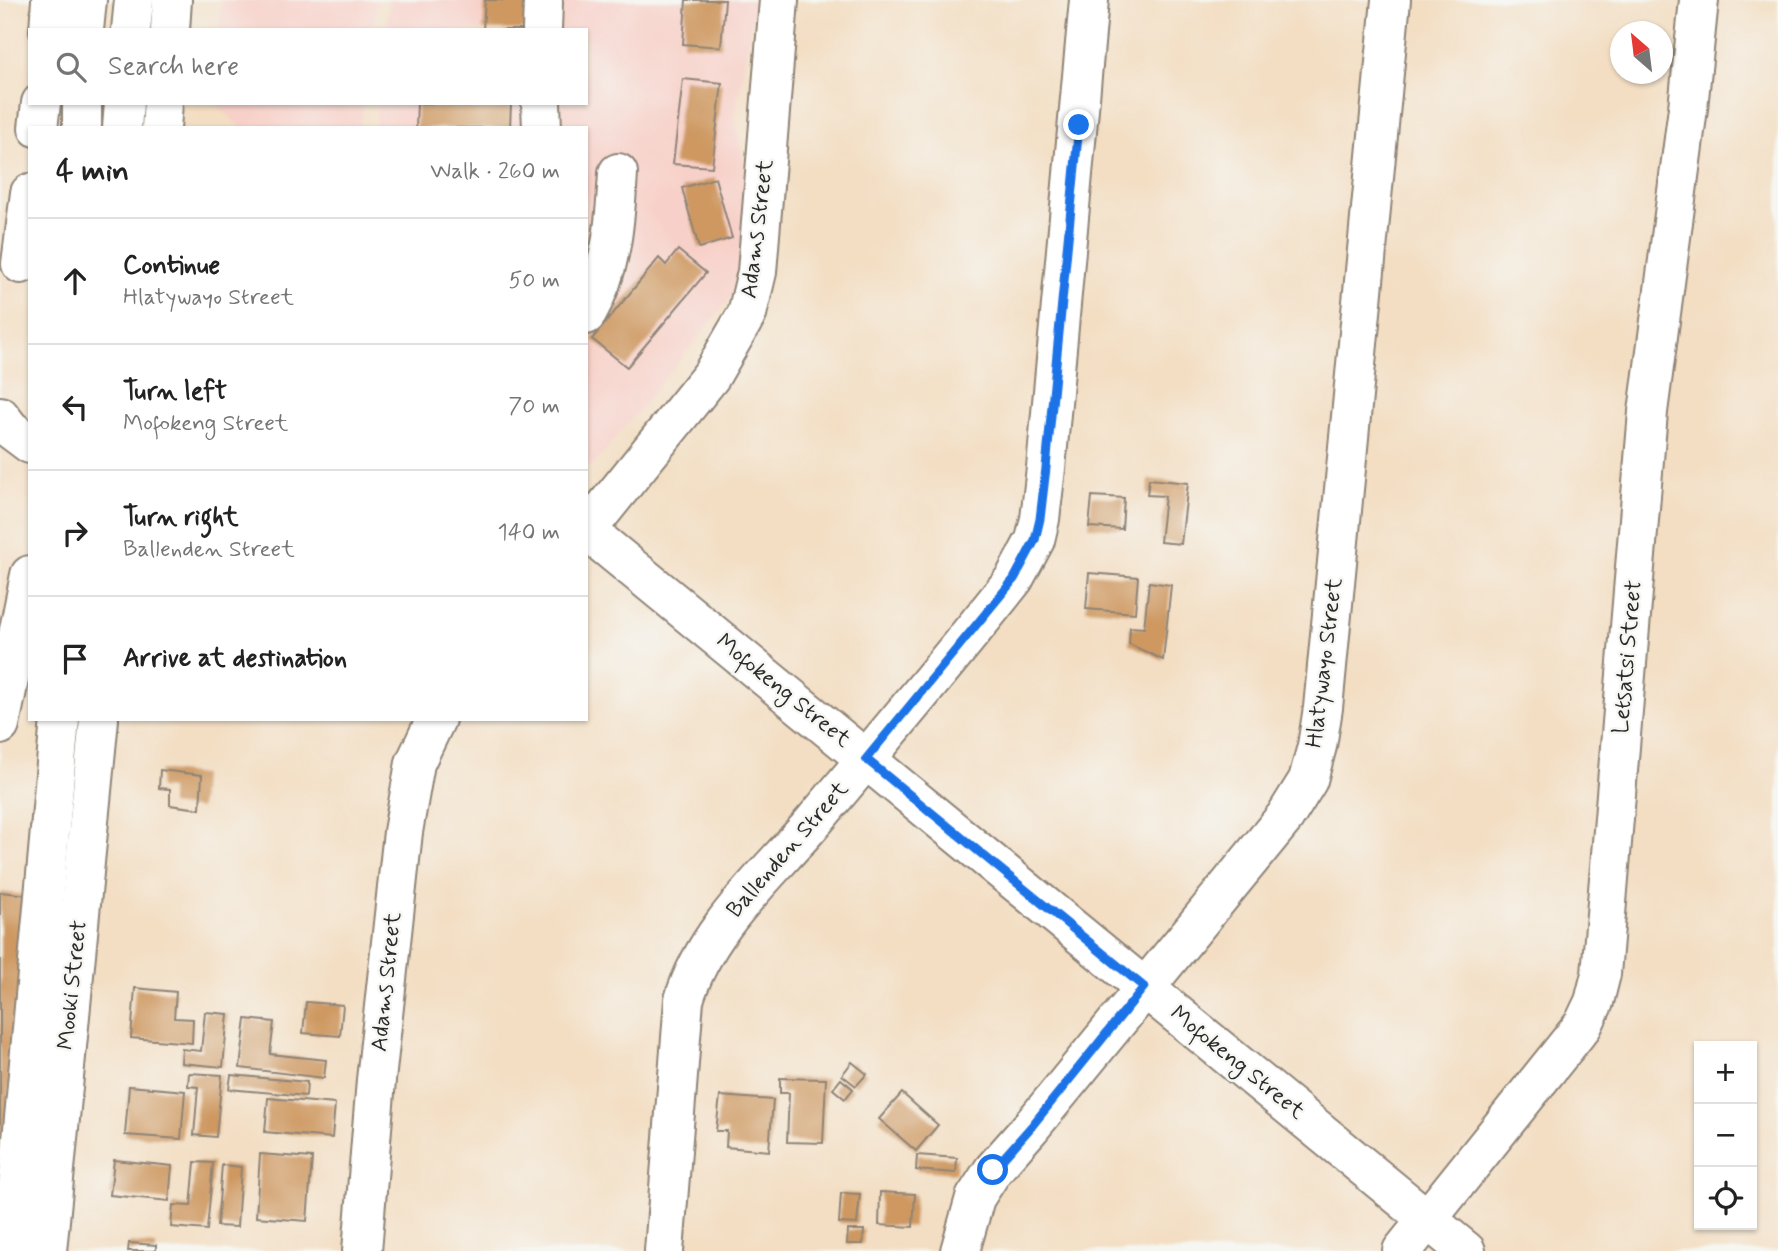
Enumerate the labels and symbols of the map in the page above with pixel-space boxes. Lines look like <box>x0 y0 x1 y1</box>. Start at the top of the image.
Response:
north arrow <box>1610 21 1673 84</box>
route end <box>1063 109 1094 140</box>
street label: Adams Street <box>735 157 781 300</box>
street label: Hlatywayo Street <box>1300 576 1350 750</box>
street label: Letsatsi Street <box>1606 579 1650 735</box>
street label: Mofokeng Street <box>708 627 857 757</box>
street label: Ballenden Street <box>720 775 856 925</box>
street label: Adams Street <box>365 910 409 1053</box>
street label: Mooki Street <box>51 919 95 1051</box>
street label: Mofokeng Street <box>1162 999 1311 1129</box>
route start <box>977 1154 1008 1185</box>

